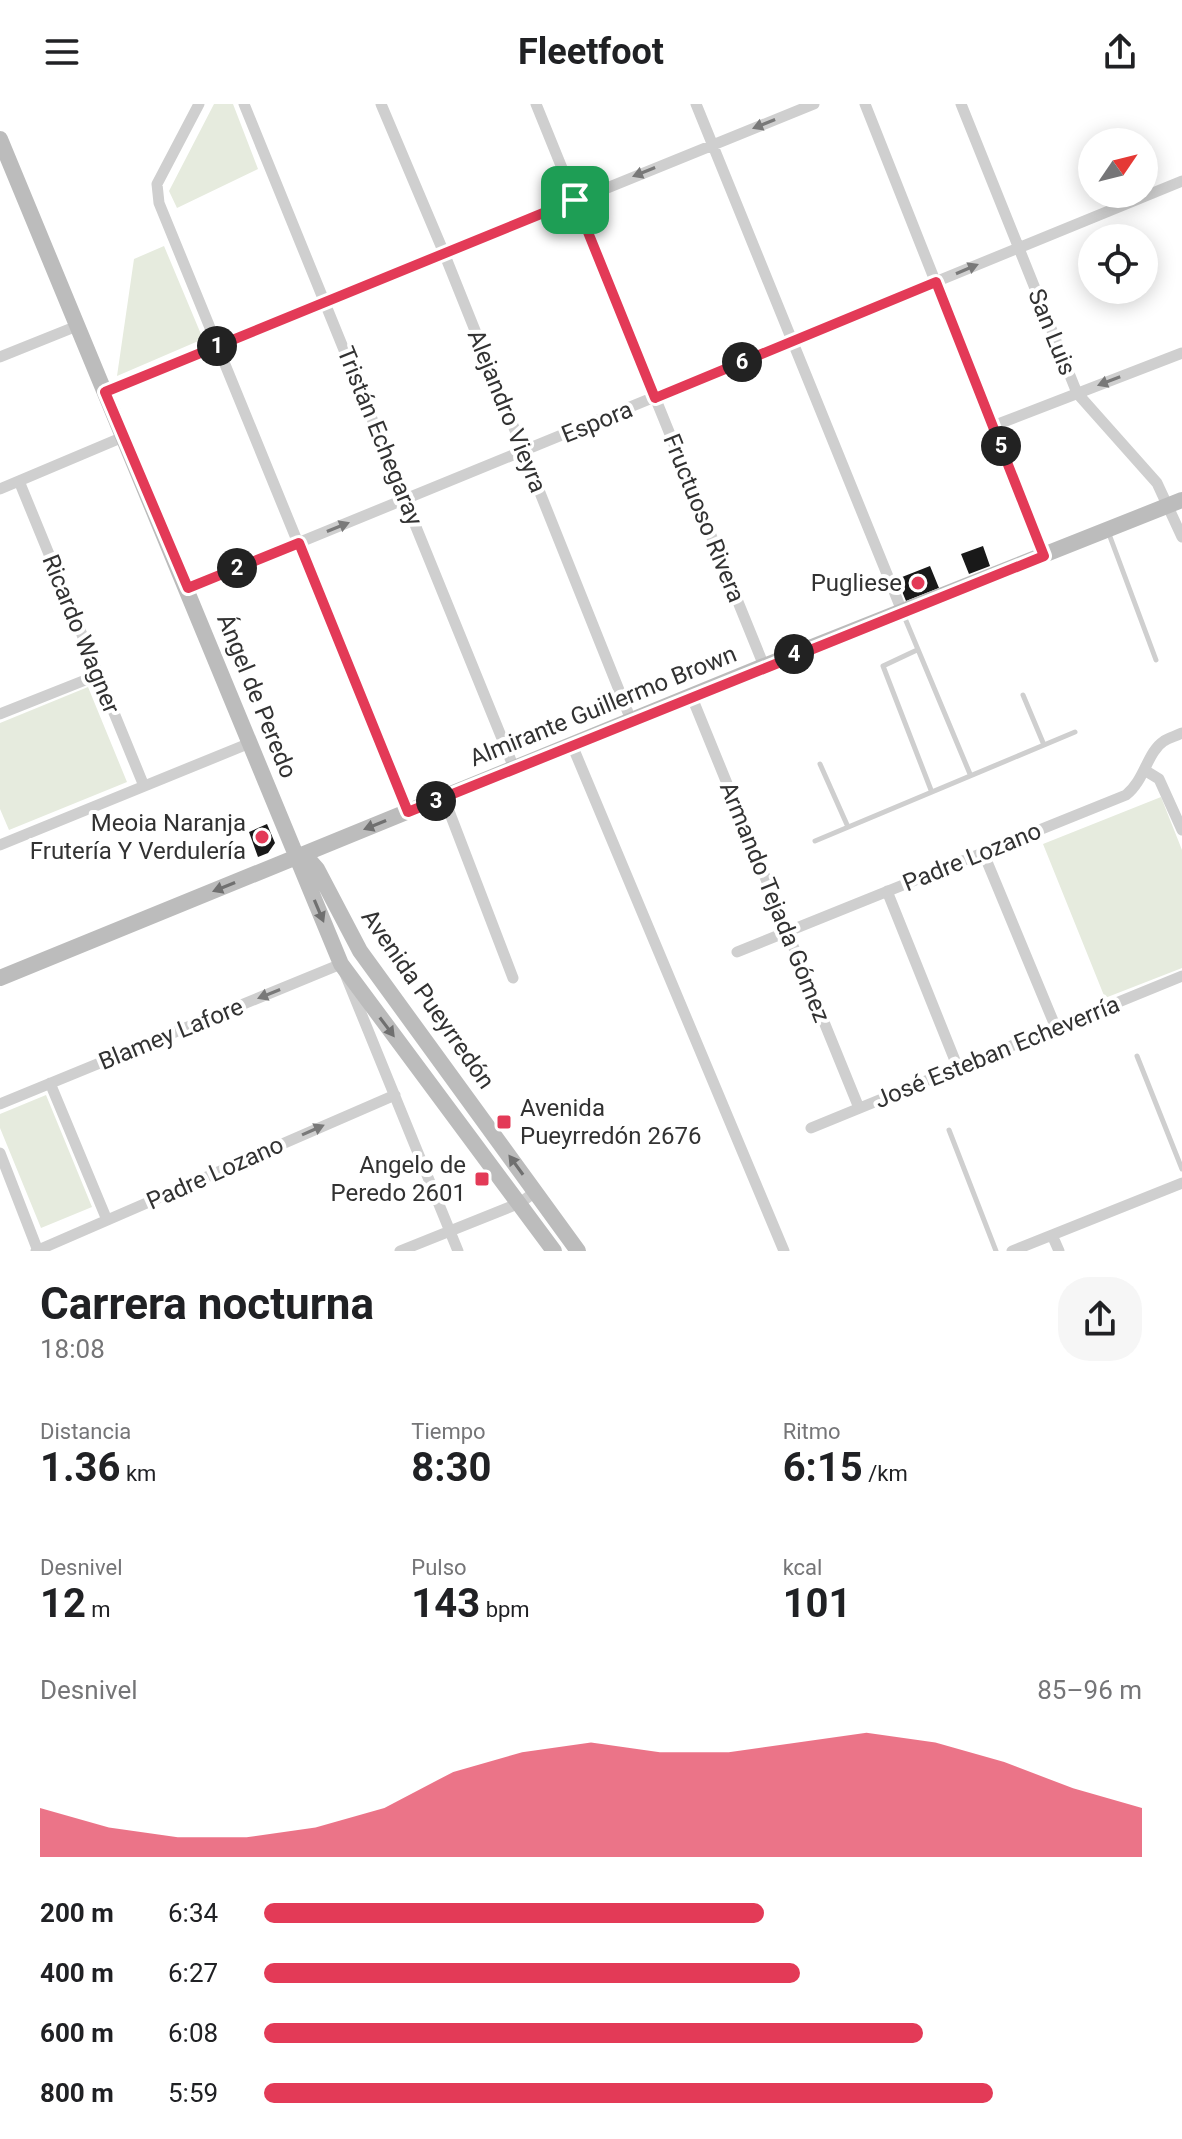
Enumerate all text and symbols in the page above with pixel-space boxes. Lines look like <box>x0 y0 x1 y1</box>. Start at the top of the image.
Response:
icon: menu <box>40 30 84 74</box>
icon: share <box>1098 30 1142 74</box>
text: Fleetfoot <box>518 31 664 73</box>
one-way arrow <box>752 118 776 131</box>
north arrow <box>1078 128 1158 208</box>
map controls <box>1078 128 1158 304</box>
pin <box>541 166 609 234</box>
one-way arrow <box>632 166 656 179</box>
icon: arrive <box>553 178 597 222</box>
button: locate <box>1078 224 1158 304</box>
one-way arrow <box>955 262 979 275</box>
street label: San Luis <box>1022 285 1082 379</box>
pin: 1 <box>197 326 237 366</box>
street label: Alejandro Vieyra <box>462 326 552 496</box>
text: 1 <box>211 333 223 358</box>
pin: 6 <box>722 342 762 382</box>
street label: Tristán Echegaray <box>331 343 429 530</box>
text: 6 <box>736 349 748 374</box>
one-way arrow <box>1097 375 1121 388</box>
street label: Espora <box>557 395 637 449</box>
pin: 5 <box>981 426 1021 466</box>
street label: Fructuoso Rivera <box>657 430 751 606</box>
text: 5 <box>995 433 1007 458</box>
one-way arrow <box>326 520 350 533</box>
pin: 2 <box>217 548 257 588</box>
street label: Ricardo Wagner <box>36 550 126 718</box>
text: 2 <box>231 555 243 580</box>
place label: Pugliese <box>811 569 902 597</box>
marker: Pugliese <box>909 574 927 592</box>
street label: Ángel de Peredo <box>211 610 303 782</box>
pin: 4 <box>774 634 814 674</box>
street label: Almirante Guillermo Brown <box>465 640 741 772</box>
text: 4 <box>788 641 800 666</box>
street label: Armando Tejada Gómez <box>714 778 836 1026</box>
pin: 3 <box>416 781 456 821</box>
text: 3 <box>430 788 442 813</box>
place label: Meoia Naranja Frutería Y Verdulería <box>30 809 246 865</box>
street label: Padre Lozano <box>899 817 1045 897</box>
one-way arrow <box>362 819 386 832</box>
marker: Meoia Naranja Frutería Y Verdulería <box>253 828 271 846</box>
one-way arrow <box>212 880 236 893</box>
one-way arrow <box>312 899 325 923</box>
street label: Avenida Pueyrredón <box>356 904 500 1094</box>
one-way arrow <box>257 987 281 1000</box>
street label: José Esteban Echeverría <box>870 990 1124 1114</box>
street label: Blamey Lafore <box>95 992 247 1076</box>
one-way arrow <box>379 1017 395 1038</box>
place label: Avenida Pueyrredón 2676 <box>520 1094 701 1150</box>
marker: Avenida Pueyrredón 2676 <box>495 1113 513 1131</box>
one-way arrow <box>301 1124 325 1137</box>
street label: Padre Lozano <box>142 1130 288 1216</box>
place label: Angelo de Peredo 2601 <box>331 1151 466 1207</box>
one-way arrow <box>508 1155 524 1175</box>
marker: Angelo de Peredo 2601 <box>473 1170 491 1188</box>
button: share <box>1058 1277 1142 1361</box>
text: Carrera nocturna <box>40 1278 374 1330</box>
text: 18:08 <box>40 1334 105 1364</box>
text: Distancia <box>40 1419 131 1444</box>
text: Tiempo <box>411 1419 486 1444</box>
text: Ritmo <box>783 1419 841 1444</box>
text: 1.36 <box>40 1444 120 1491</box>
text: 8:30 <box>411 1444 491 1491</box>
text: 6:15 <box>783 1444 863 1491</box>
text: km <box>120 1461 156 1486</box>
text: /km <box>863 1461 908 1486</box>
text: Desnivel <box>40 1555 123 1580</box>
text: Pulso <box>411 1555 467 1580</box>
text: kcal <box>783 1555 822 1580</box>
text: 12 <box>40 1580 86 1627</box>
text: 143 <box>411 1580 480 1627</box>
text: 101 <box>783 1580 852 1627</box>
text: m <box>86 1597 111 1622</box>
text: bpm <box>480 1597 530 1622</box>
text: Desnivel <box>40 1675 138 1705</box>
text: 85–96 m <box>1037 1675 1142 1705</box>
text: 200 m <box>40 1898 114 1928</box>
text: 6:34 <box>168 1898 218 1928</box>
text: 400 m <box>40 1958 114 1988</box>
text: 6:27 <box>168 1958 218 1988</box>
text: 600 m <box>40 2018 114 2048</box>
text: 6:08 <box>168 2018 218 2048</box>
text: 800 m <box>40 2078 114 2108</box>
text: 5:59 <box>168 2078 218 2108</box>

